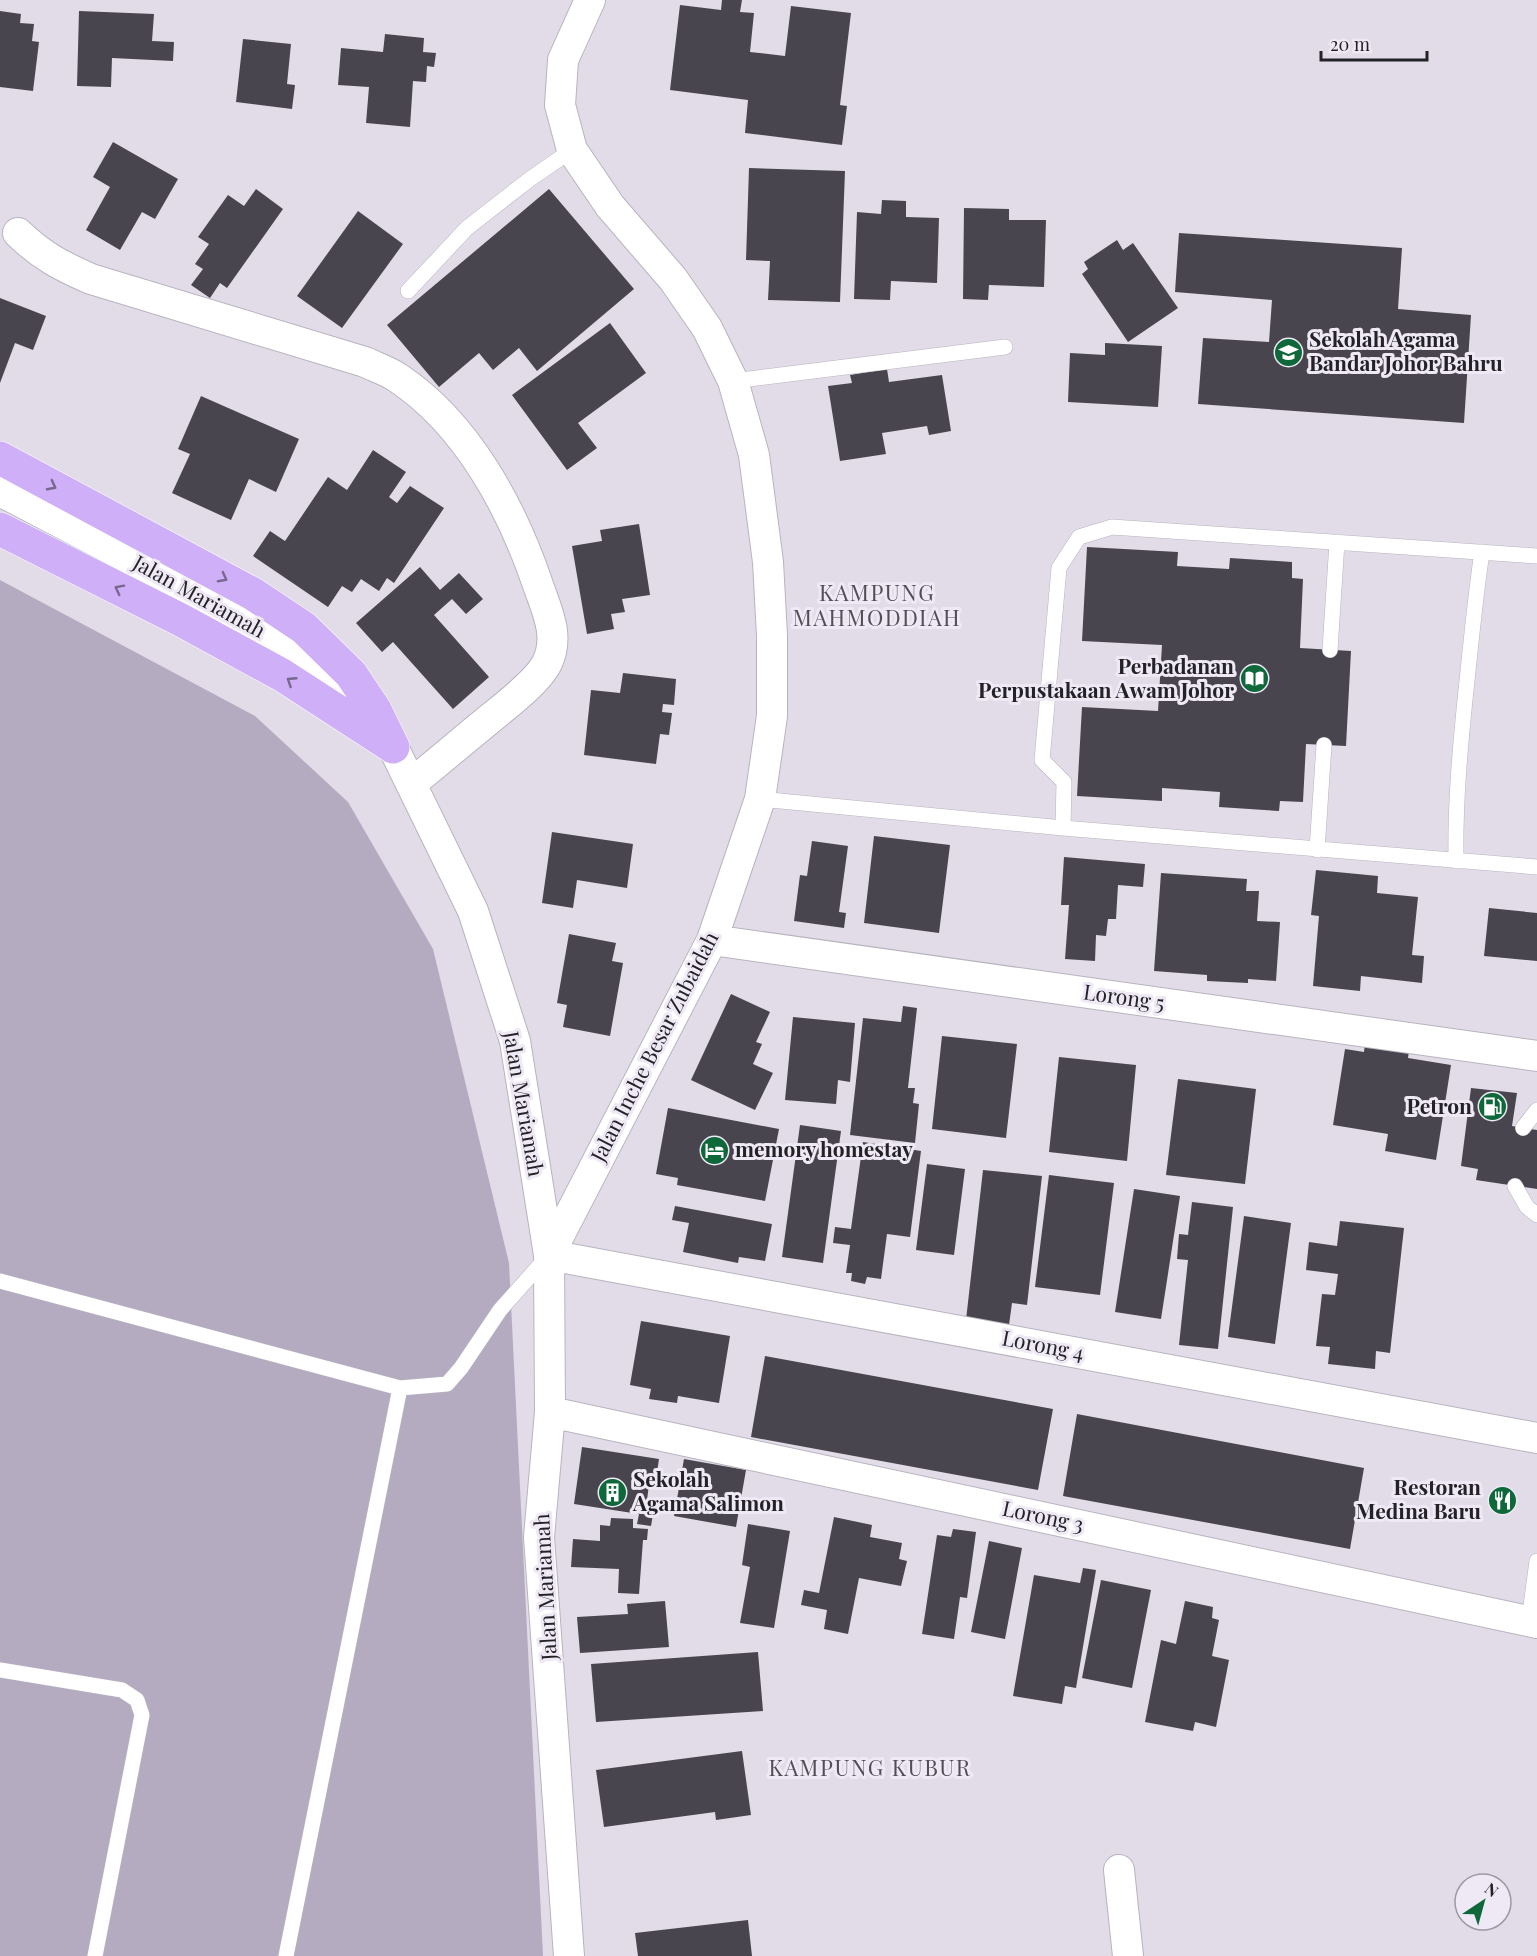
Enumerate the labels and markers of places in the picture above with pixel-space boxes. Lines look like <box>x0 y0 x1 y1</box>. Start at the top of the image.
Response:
place label: Sekolah Agama Bandar Johor Bahru <box>1309 324 1503 376</box>
school or university icon: Sekolah Agama Bandar Johor Bahru <box>1272 336 1304 368</box>
place label: Perbadanan Perpustakaan Awam Johor <box>978 651 1234 703</box>
library icon: Perbadanan Perpustakaan Awam Johor <box>1239 663 1271 695</box>
place label: Petron <box>1407 1091 1472 1119</box>
fuel station icon: Petron <box>1477 1091 1509 1123</box>
hotel icon: memory homestay <box>698 1134 730 1166</box>
place label: memory homestay <box>735 1134 913 1162</box>
place label: Sekolah Agama Salimon <box>632 1464 784 1516</box>
place label: Restoran Medina Baru <box>1356 1472 1481 1524</box>
building icon: Sekolah Agama Salimon <box>596 1476 628 1508</box>
restaurant icon: Restoran Medina Baru <box>1486 1484 1518 1516</box>

